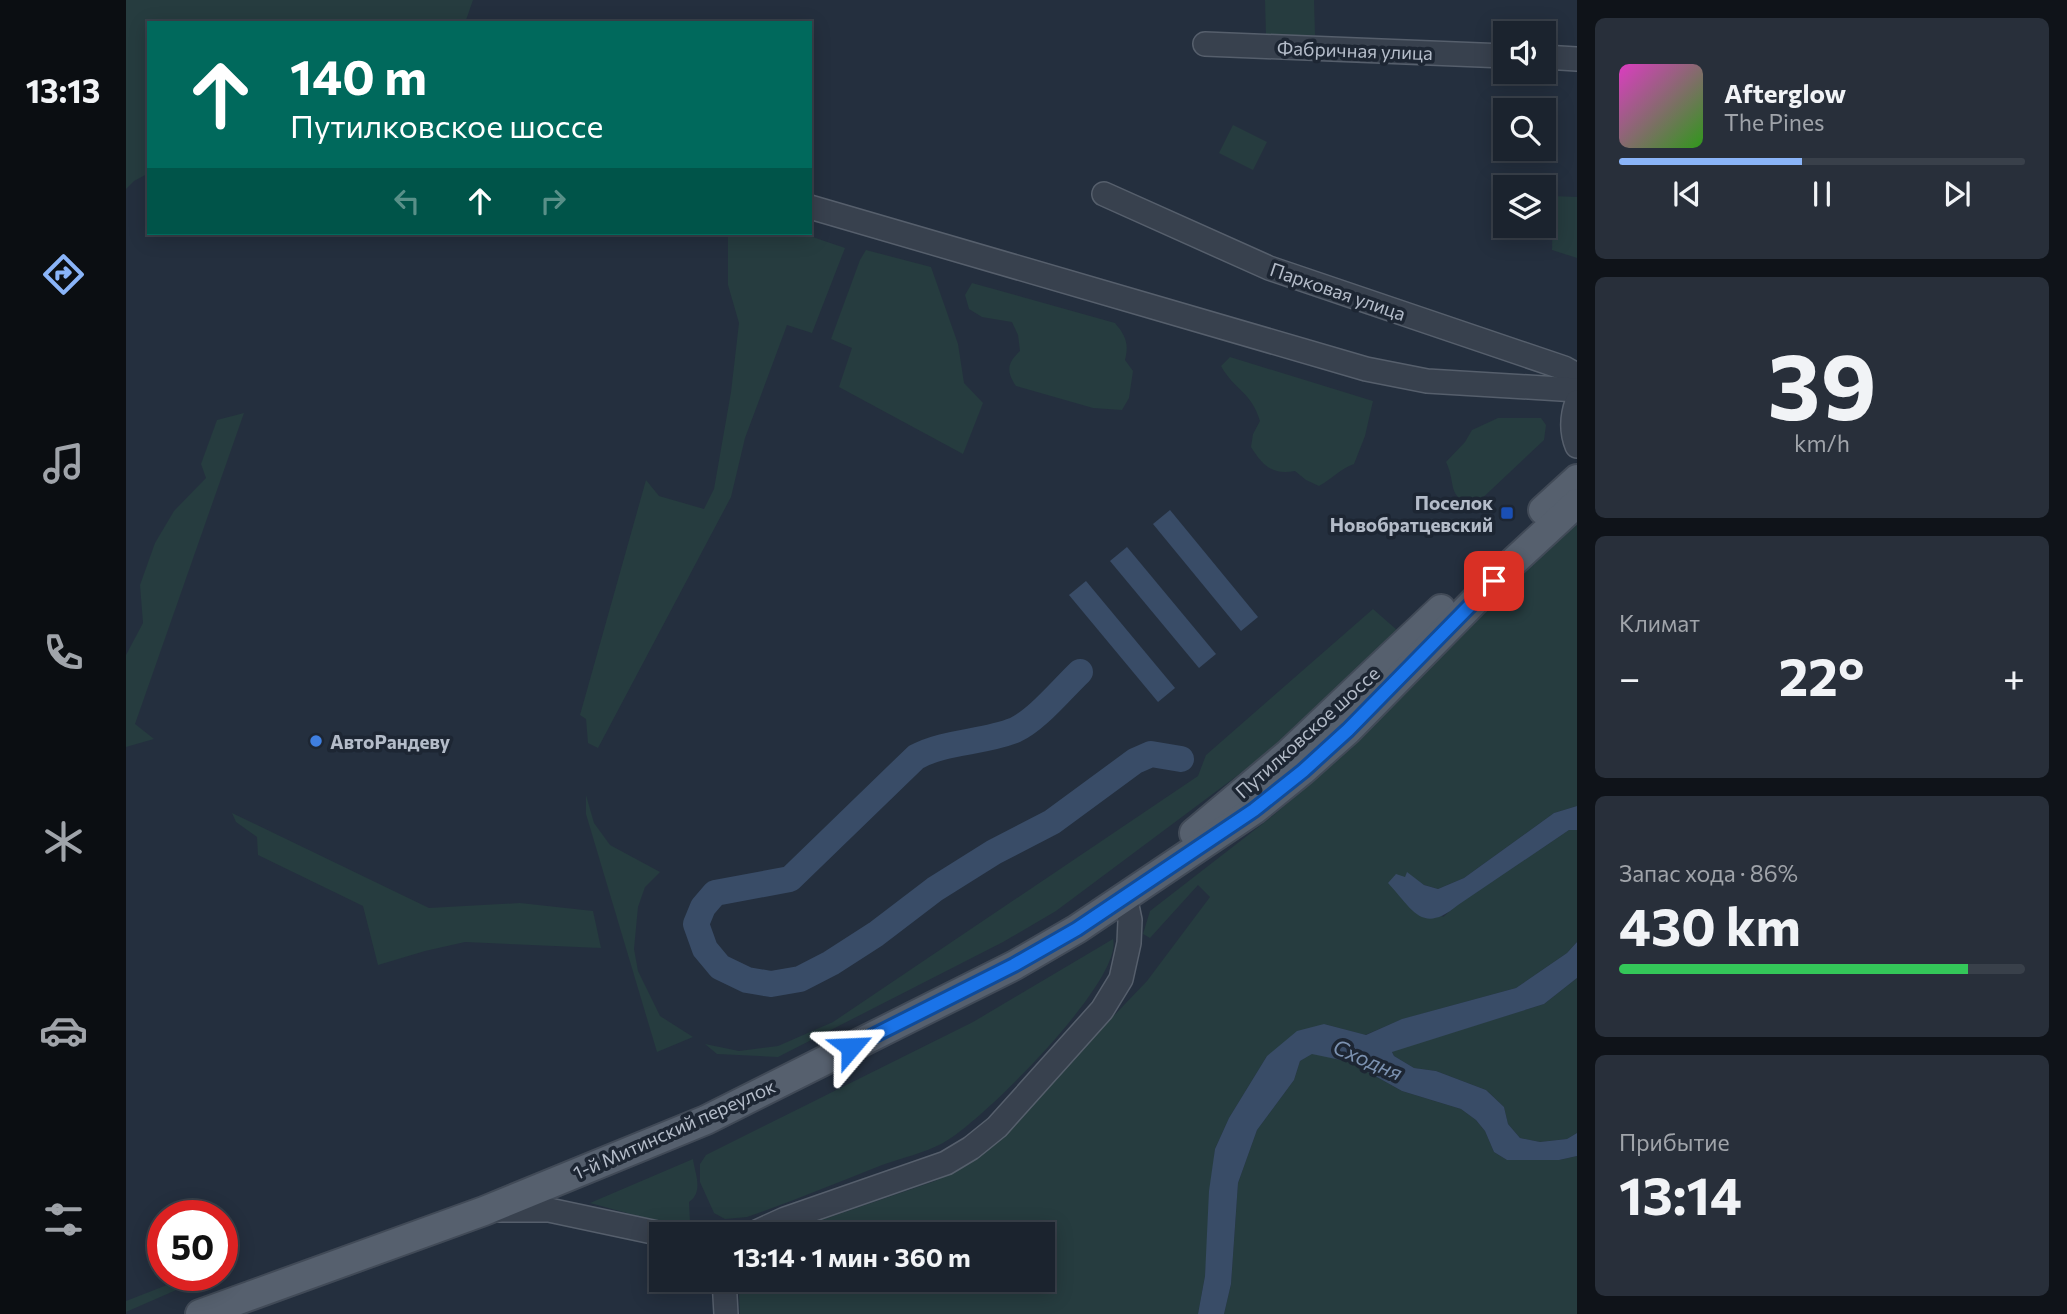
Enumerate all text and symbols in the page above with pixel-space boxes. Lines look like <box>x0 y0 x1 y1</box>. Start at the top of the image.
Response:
map controls <box>1493 21 1556 238</box>
button: sound <box>1493 21 1556 84</box>
street label: Фабричная улица <box>1277 36 1433 64</box>
text: 140 m <box>290 45 427 105</box>
icon: ahead <box>175 49 266 140</box>
text: 13:13 <box>26 70 100 110</box>
text: Afterglow <box>1724 77 1846 108</box>
button: search <box>1493 98 1556 161</box>
text: Путилковское шоссе <box>290 105 603 145</box>
text: The Pines <box>1724 108 1825 136</box>
button: layers <box>1493 175 1556 238</box>
icon: previous <box>1668 175 1706 213</box>
icon: pause <box>1803 175 1841 213</box>
icon: next <box>1938 175 1976 213</box>
icon: left <box>388 182 426 220</box>
icon: ahead <box>461 182 499 220</box>
icon: right <box>534 182 572 220</box>
icon: directions <box>39 250 88 299</box>
street label: Парковая улица <box>1267 257 1409 325</box>
text: 39 <box>1767 327 1877 439</box>
text: km/h <box>1794 429 1850 457</box>
icon: music <box>39 439 88 488</box>
place label: Поселок Новобратцевский <box>1330 491 1493 536</box>
marker: Поселок Новобратцевский <box>1499 505 1515 521</box>
pin <box>1464 551 1524 611</box>
icon: arrive <box>1475 562 1513 600</box>
text: Климат <box>1619 609 1700 637</box>
icon: phone <box>39 628 88 677</box>
text: 22° <box>1779 643 1864 707</box>
text: − <box>1619 653 1641 700</box>
text: + <box>2003 653 2025 700</box>
street label: Путилковское шоссе <box>1230 661 1384 803</box>
place label: АвтоРандеву <box>330 730 451 753</box>
marker: АвтоРандеву <box>308 733 324 749</box>
icon: climate <box>39 817 88 866</box>
text: Запас хода · 86% <box>1619 859 1798 887</box>
text: 430 km <box>1619 893 1801 957</box>
icon: car <box>39 1006 88 1055</box>
position arrow <box>814 1010 888 1084</box>
water label: Сходня <box>1330 1033 1406 1085</box>
street label: 1-й Митинский переулок <box>569 1074 779 1184</box>
text: Прибытие <box>1619 1128 1730 1156</box>
text: 13:14 <box>1619 1162 1742 1226</box>
icon: filters <box>39 1195 88 1244</box>
speed limit sign: 50 <box>147 1200 238 1291</box>
text: 13:14 · 1 мин · 360 m <box>733 1241 971 1272</box>

